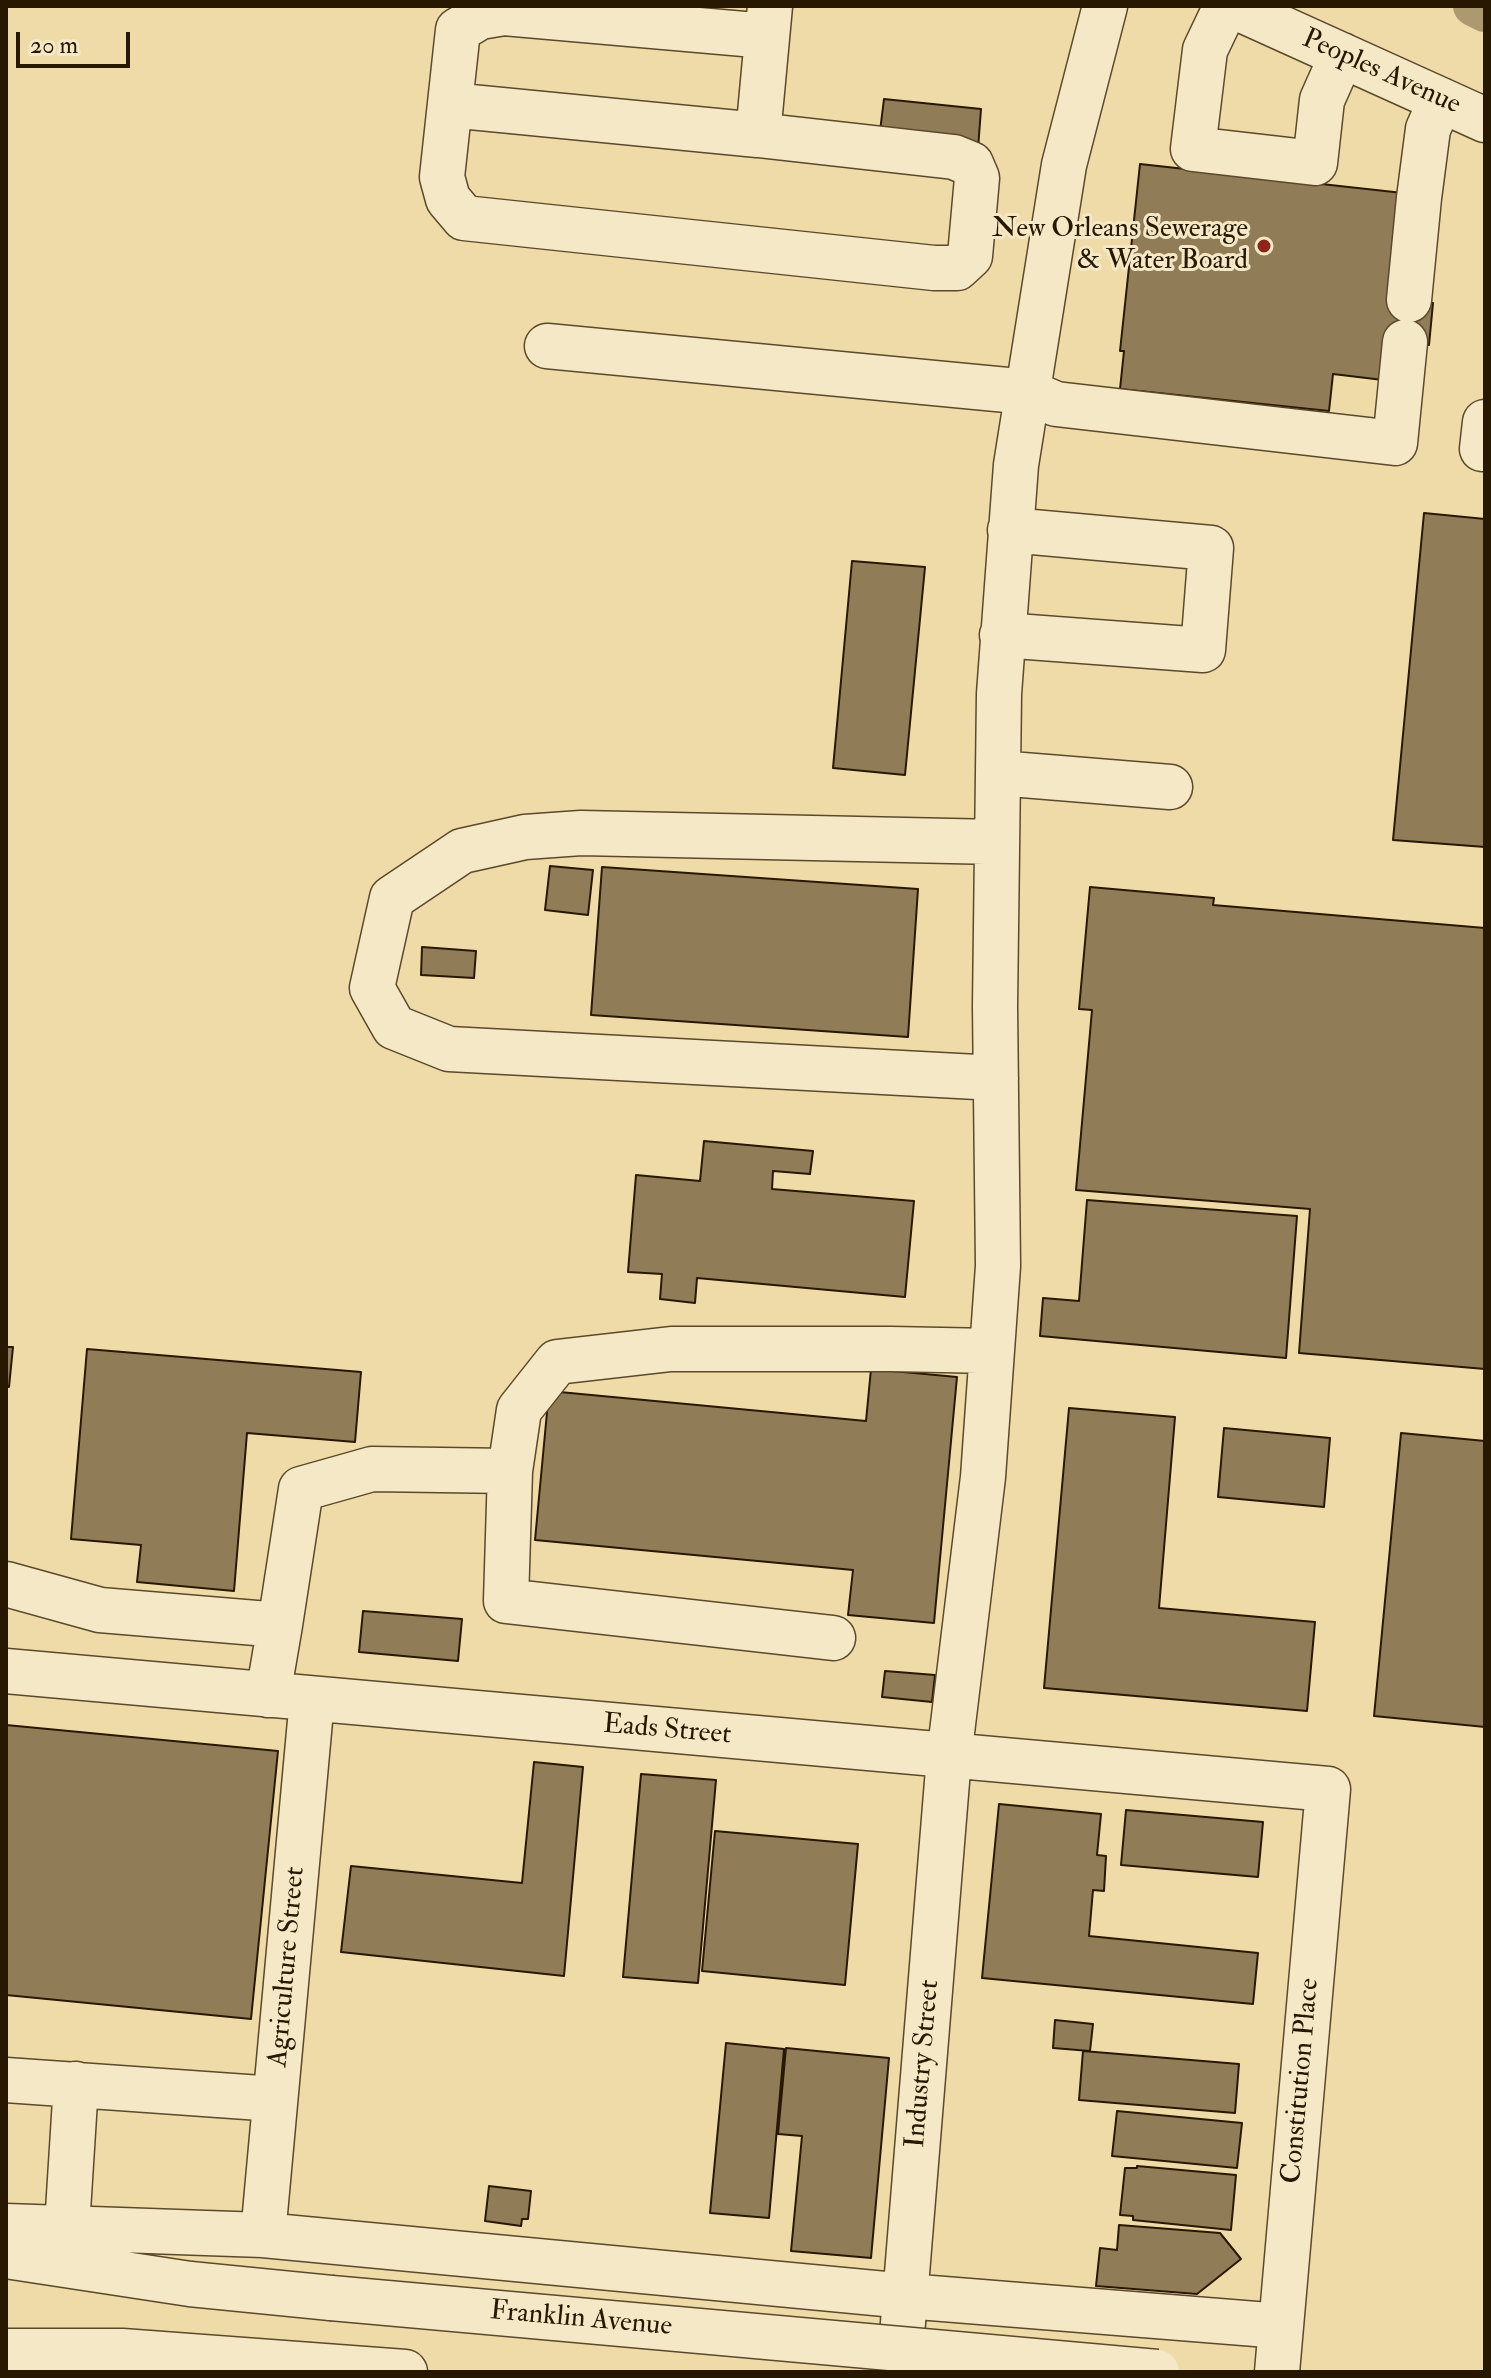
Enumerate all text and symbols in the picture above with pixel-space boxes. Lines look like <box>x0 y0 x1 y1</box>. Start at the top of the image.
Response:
scale bar <box>20 16 134 66</box>
street label: Peoples Avenue <box>1296 23 1466 123</box>
text: 20 m <box>30 30 78 61</box>
place label: New Orleans Sewerage & Water Board <box>992 213 1248 279</box>
marker: New Orleans Sewerage & Water Board <box>1255 237 1273 255</box>
street label: Eads Street <box>602 1709 732 1753</box>
street label: Agriculture Street <box>263 1865 313 2069</box>
street label: Constitution Place <box>1276 1977 1328 2185</box>
street label: Industry Street <box>900 1978 948 2150</box>
street label: Franklin Avenue <box>489 2295 673 2345</box>

